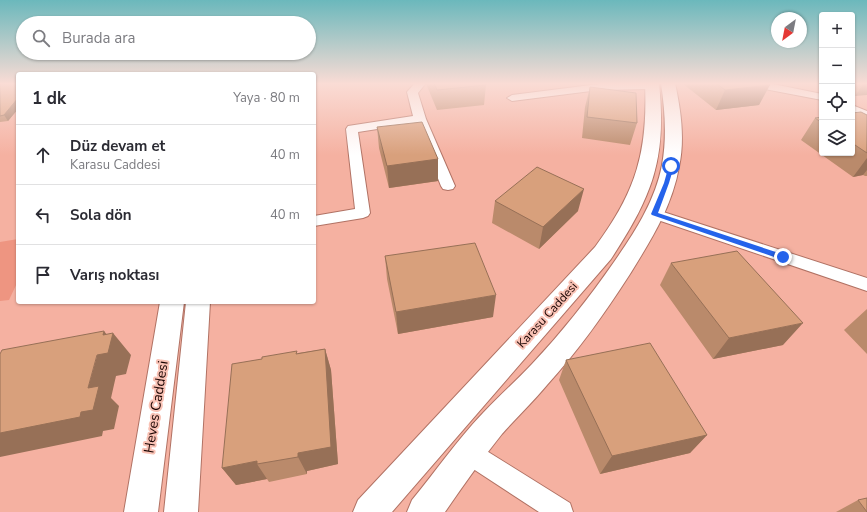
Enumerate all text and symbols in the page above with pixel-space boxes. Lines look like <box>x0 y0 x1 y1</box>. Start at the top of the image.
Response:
north arrow <box>771 12 807 48</box>
map controls <box>819 12 855 156</box>
button: + <box>819 12 855 48</box>
search box <box>16 16 316 60</box>
icon: search <box>30 27 52 49</box>
text: Burada ara <box>62 28 136 48</box>
button: − <box>819 48 855 84</box>
button: locate <box>819 84 855 120</box>
text: 1 dk <box>32 87 66 110</box>
text: Yaya · 80 m <box>233 89 300 107</box>
button: layers <box>819 120 855 156</box>
text: Düz devam et <box>70 136 165 156</box>
icon: ahead <box>32 144 54 166</box>
text: 40 m <box>270 146 300 164</box>
text: Karasu Caddesi <box>70 156 160 174</box>
route start <box>662 157 680 175</box>
icon: left <box>32 204 54 226</box>
text: Sola dön <box>70 205 132 225</box>
text: 40 m <box>270 206 300 224</box>
route end <box>774 248 792 266</box>
icon: arrive <box>32 264 54 286</box>
text: Varış noktası <box>70 265 159 285</box>
street label: Karasu Caddesi <box>513 279 581 351</box>
street label: Heves Caddesi <box>139 359 173 455</box>

